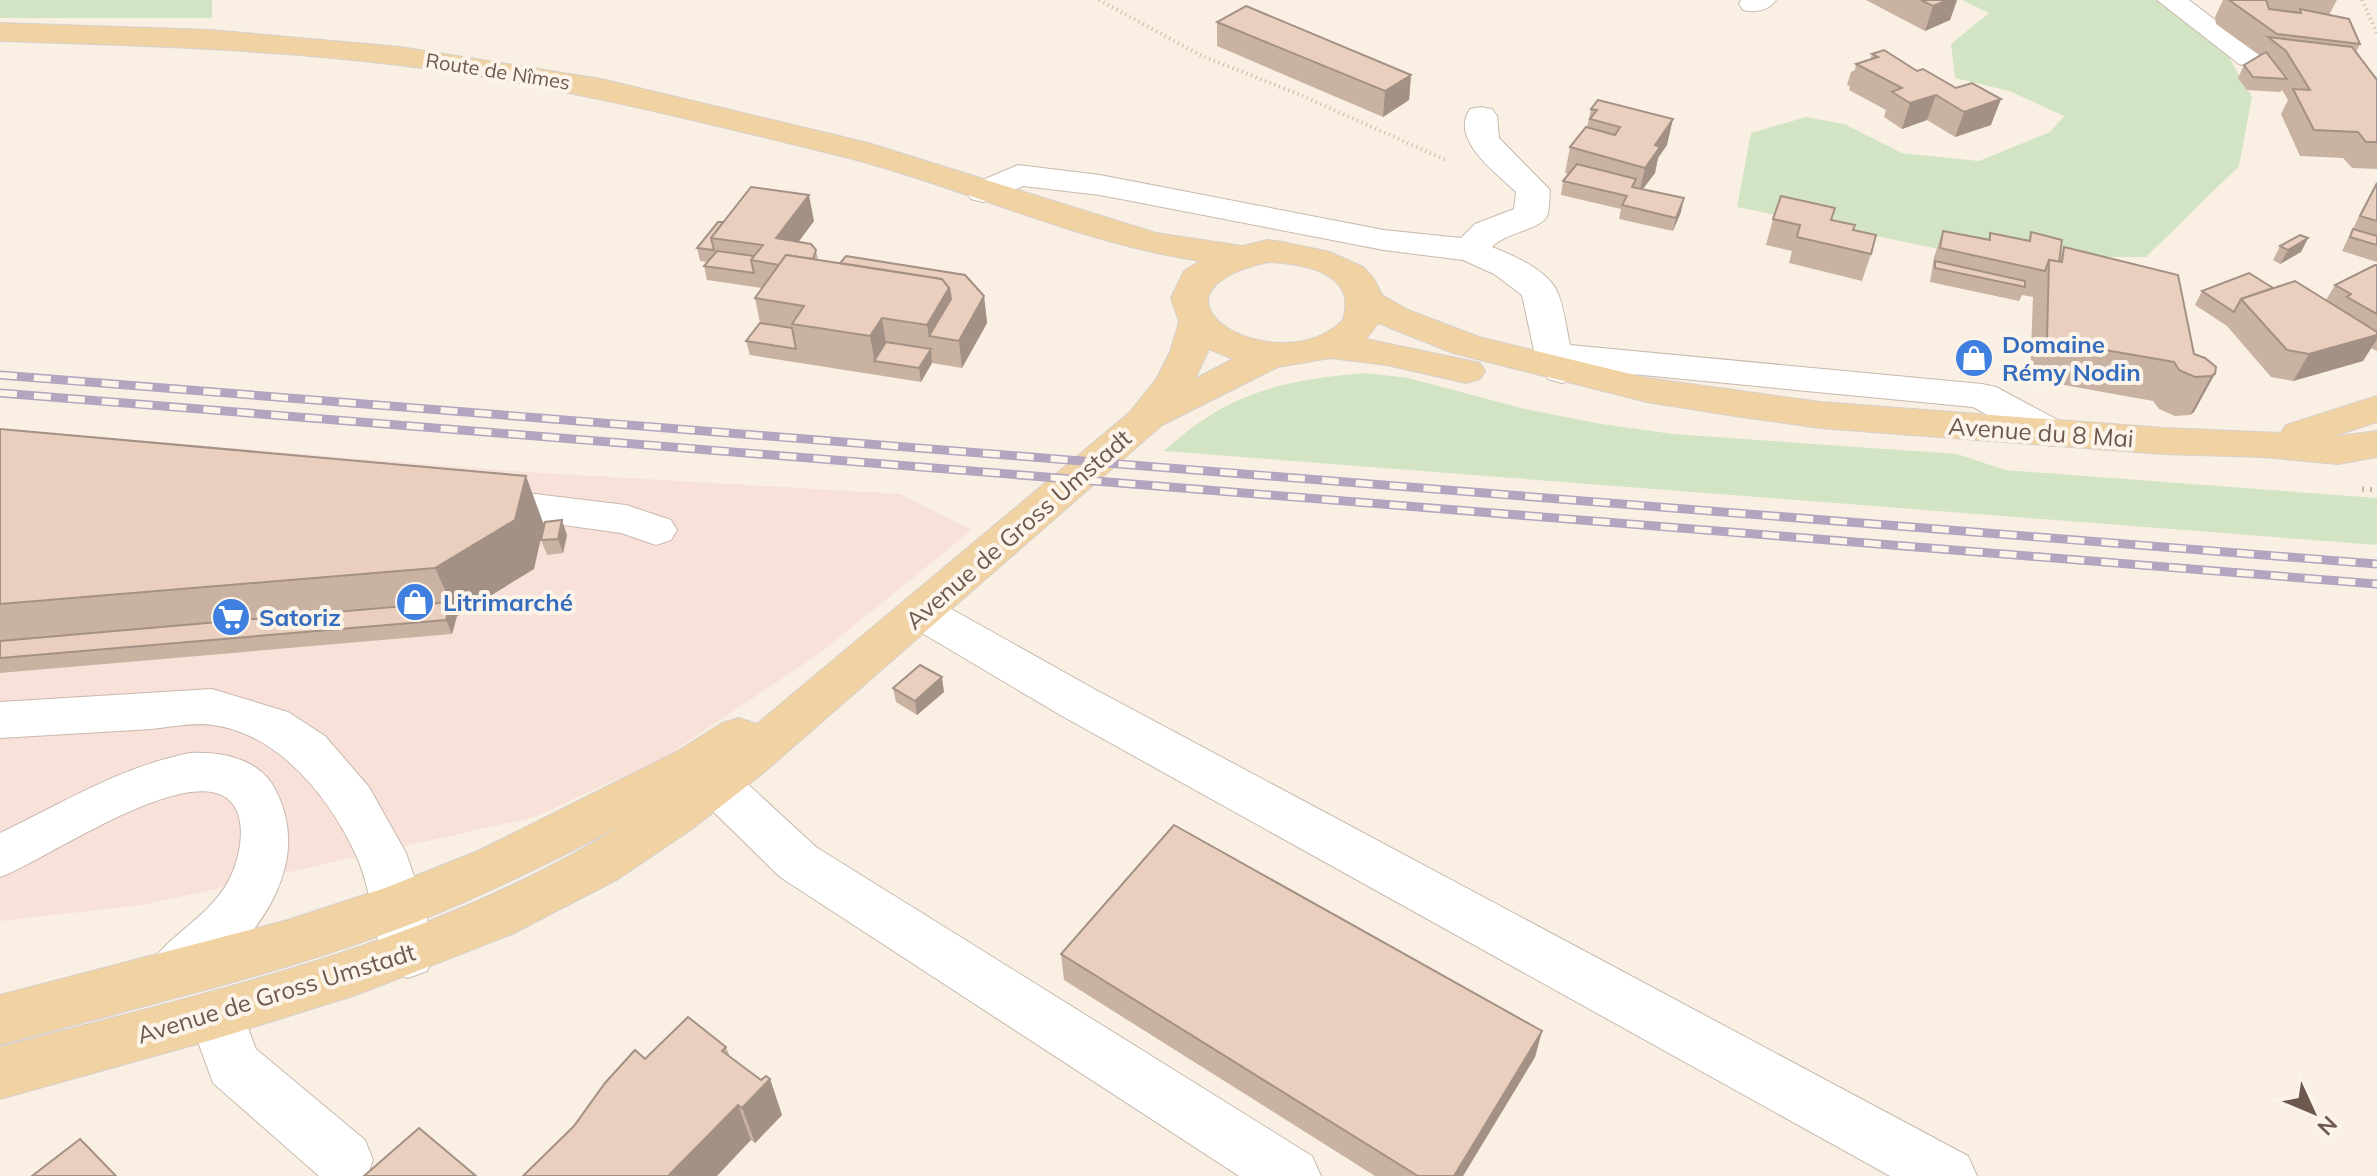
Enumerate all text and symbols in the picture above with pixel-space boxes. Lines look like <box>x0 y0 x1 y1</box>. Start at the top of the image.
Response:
street label: Route de Nîmes <box>424 47 572 95</box>
place label: Domaine Rémy Nodin <box>2002 329 2141 387</box>
shop icon: Domaine Rémy Nodin <box>1953 337 1995 379</box>
street label: Avenue du 8 Mai <box>1947 411 2135 453</box>
street label: Avenue de Gross Umstadt <box>899 423 1137 635</box>
shop icon: Litrimarché <box>394 581 436 623</box>
place label: Litrimarché <box>443 587 573 617</box>
supermarket icon: Satoriz <box>210 596 252 638</box>
place label: Satoriz <box>259 602 341 632</box>
street label: Avenue de Gross Umstadt <box>133 936 419 1050</box>
north arrow <box>2273 1072 2353 1152</box>
text: N <box>2312 1110 2343 1142</box>

